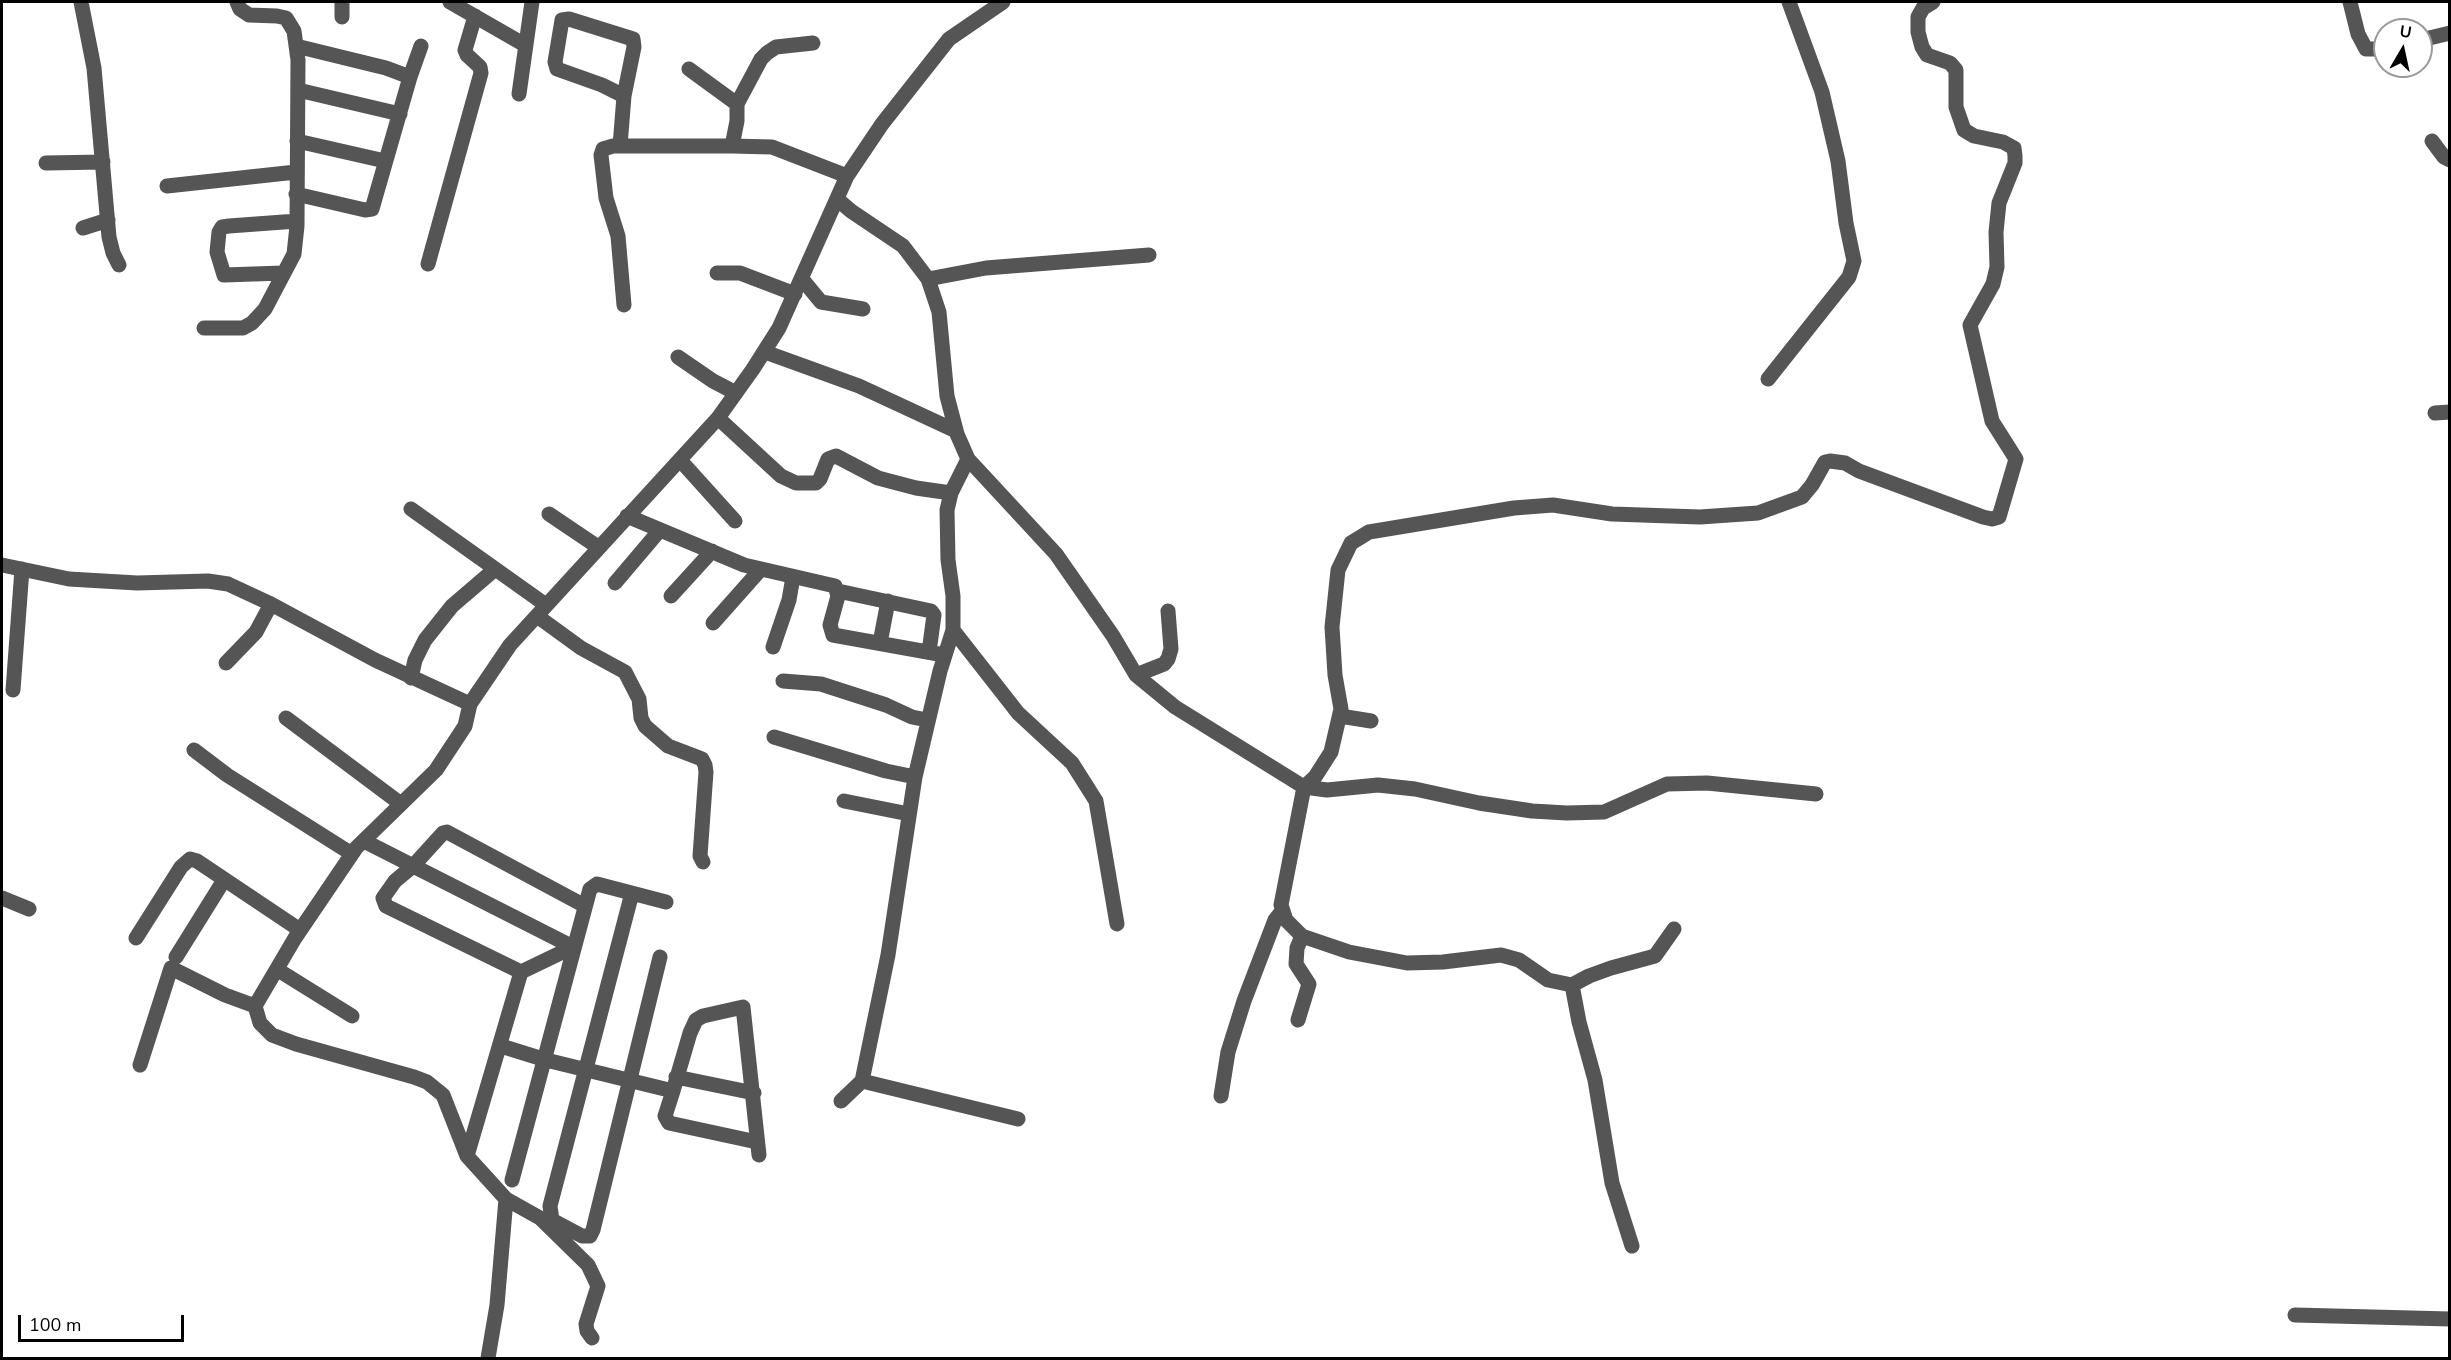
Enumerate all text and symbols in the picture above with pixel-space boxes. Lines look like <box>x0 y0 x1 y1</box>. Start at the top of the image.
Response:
north arrow <box>2373 18 2433 78</box>
text: U <box>2398 20 2413 44</box>
scale bar <box>21 1303 188 1341</box>
text: 100 m <box>29 1313 81 1337</box>

